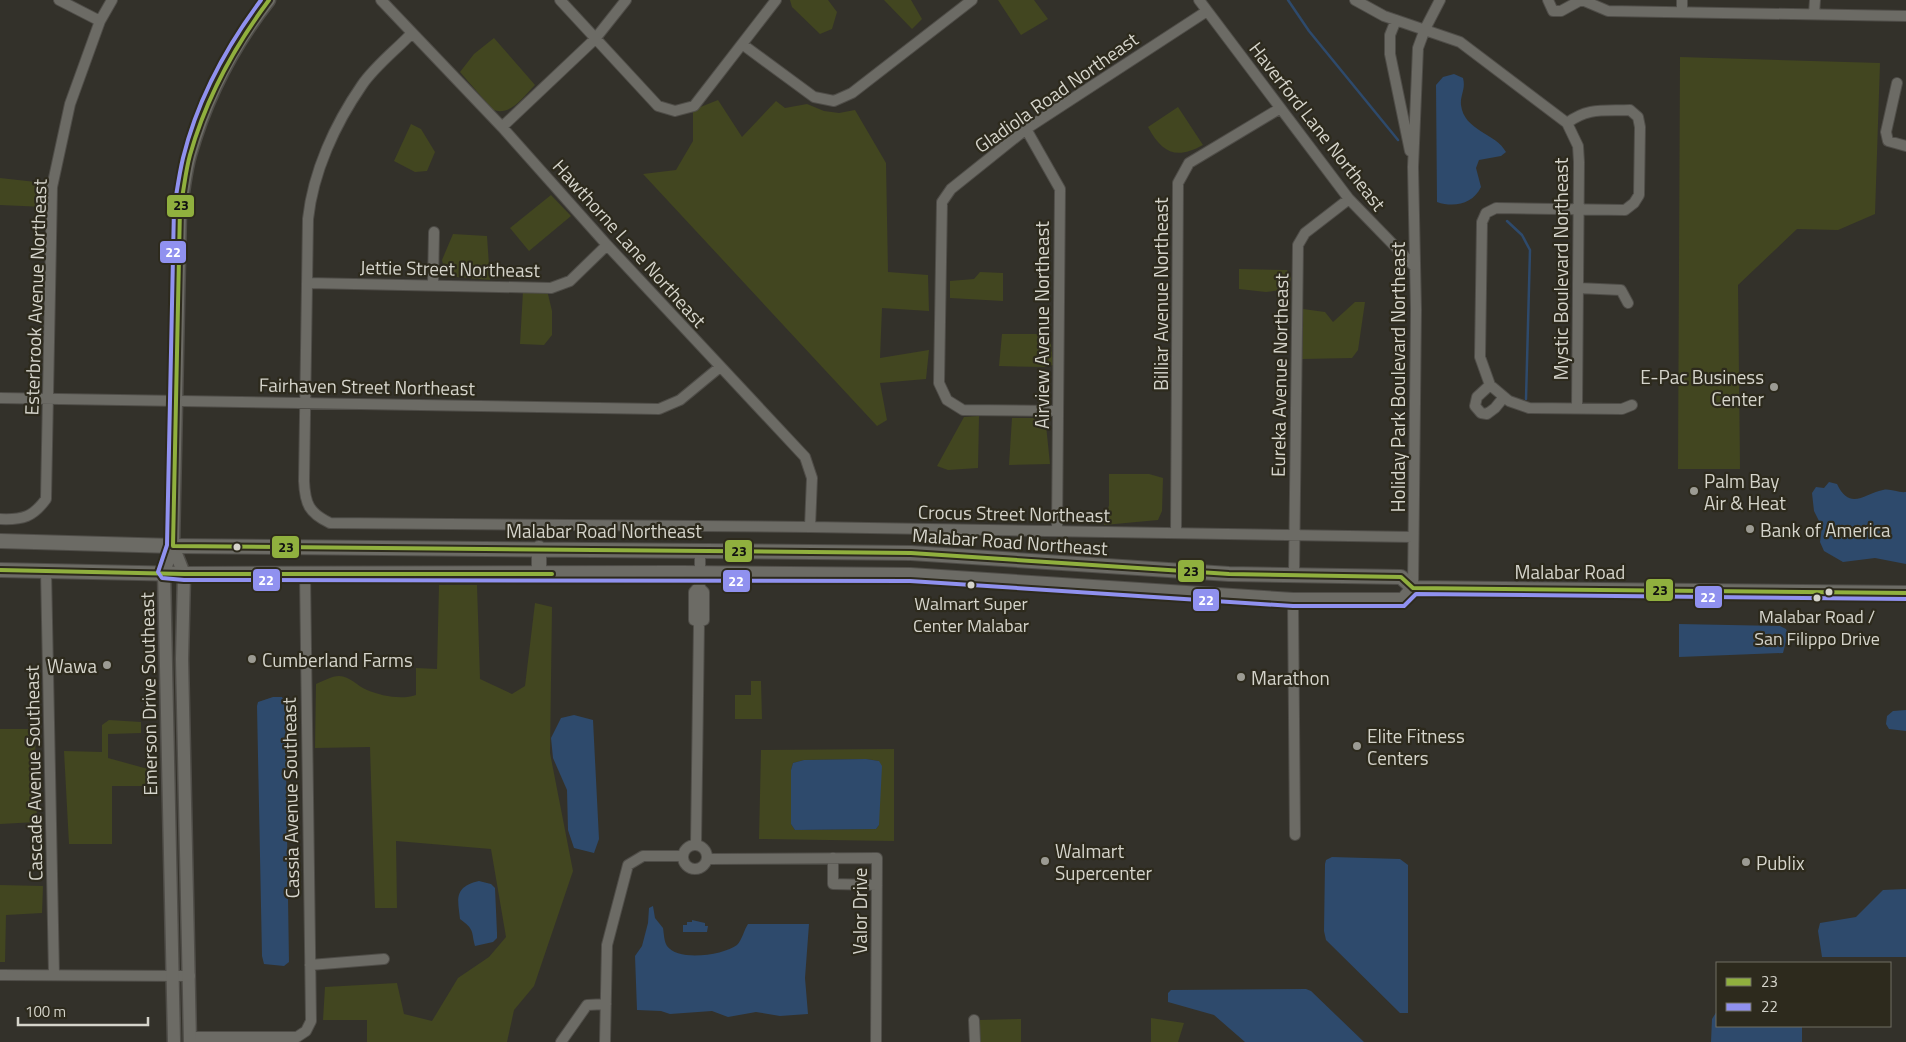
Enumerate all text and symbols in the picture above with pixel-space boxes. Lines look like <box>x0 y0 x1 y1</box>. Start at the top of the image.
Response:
street label: Gladiola Road Northeast <box>968 24 1144 160</box>
street label: Haverford Lane Northeast <box>1243 35 1394 217</box>
street label: Hawthorne Lane Northeast <box>546 152 714 334</box>
street label: Mystic Boulevard Northeast <box>1546 157 1575 380</box>
street label: Esterbrook Avenue Northeast <box>16 178 54 416</box>
line badge: 23 <box>166 194 195 218</box>
text: 23 <box>173 194 189 215</box>
street label: Billiar Avenue Northeast <box>1146 197 1175 391</box>
street label: Airview Avenue Northeast <box>1027 221 1056 429</box>
line badge: 22 <box>159 240 187 264</box>
text: 22 <box>165 241 181 262</box>
street label: Holiday Park Boulevard Northeast <box>1383 242 1412 512</box>
street label: Jettie Street Northeast <box>360 252 541 284</box>
street label: Eureka Avenue Northeast <box>1263 273 1295 477</box>
place label: E-Pac Business Center <box>1640 362 1764 413</box>
street label: Fairhaven Street Northeast <box>259 370 476 402</box>
marker: E-Pac Business Center <box>1768 381 1780 393</box>
place label: Palm Bay Air & Heat <box>1704 466 1786 517</box>
marker: Palm Bay Air & Heat <box>1688 485 1700 497</box>
street label: Crocus Street Northeast <box>918 497 1111 529</box>
place label: Bank of America <box>1760 515 1891 544</box>
street label: Malabar Road Northeast <box>506 516 702 545</box>
street label: Malabar Road Northeast <box>911 520 1109 562</box>
marker: Bank of America <box>1744 523 1756 535</box>
line badge: 23 <box>271 535 300 559</box>
text: 23 <box>278 536 294 557</box>
line badge: 23 <box>724 539 753 563</box>
text: 23 <box>731 540 747 561</box>
unlabelled marker <box>232 542 242 552</box>
street label: Malabar Road <box>1515 557 1625 586</box>
line badge: 23 <box>1177 559 1205 583</box>
text: 23 <box>1183 560 1199 581</box>
line badge: 22 <box>252 568 281 592</box>
text: 22 <box>258 569 274 590</box>
line badge: 22 <box>722 569 751 593</box>
text: 22 <box>728 570 744 591</box>
line badge: 23 <box>1645 578 1674 602</box>
text: 23 <box>1652 579 1668 600</box>
marker: Walmart Super Center Malabar <box>966 580 976 590</box>
line badge: 22 <box>1694 585 1723 609</box>
text: 22 <box>1700 586 1716 607</box>
unlabelled marker <box>1824 587 1834 597</box>
line badge: 22 <box>1192 588 1220 612</box>
text: 22 <box>1198 589 1214 610</box>
place label: Walmart Super Center Malabar <box>913 590 1029 639</box>
street label: Emerson Drive Southeast <box>132 592 164 796</box>
marker: Malabar Road / San Filippo Drive <box>1812 593 1822 603</box>
place label: Malabar Road / San Filippo Drive <box>1754 603 1880 652</box>
place label: Cumberland Farms <box>262 645 413 674</box>
place label: Wawa <box>47 651 97 680</box>
marker: Cumberland Farms <box>246 653 258 665</box>
marker: Wawa <box>101 659 113 671</box>
place label: Marathon <box>1251 663 1330 692</box>
street label: Cascade Avenue Southeast <box>17 665 49 881</box>
marker: Marathon <box>1235 671 1247 683</box>
street label: Cassia Avenue Southeast <box>274 697 306 899</box>
place label: Elite Fitness Centers <box>1367 721 1465 772</box>
marker: Elite Fitness Centers <box>1351 740 1363 752</box>
place label: Walmart Supercenter <box>1055 836 1153 887</box>
place label: Publix <box>1756 848 1805 877</box>
marker: Walmart Supercenter <box>1039 855 1051 867</box>
marker: Publix <box>1740 856 1752 868</box>
street label: Valor Drive <box>845 868 874 954</box>
legend <box>1716 962 1891 1027</box>
text: 23 <box>1761 970 1778 993</box>
scale bar <box>18 994 148 1026</box>
text: 22 <box>1761 995 1778 1018</box>
text: 100 m <box>25 1000 66 1023</box>

